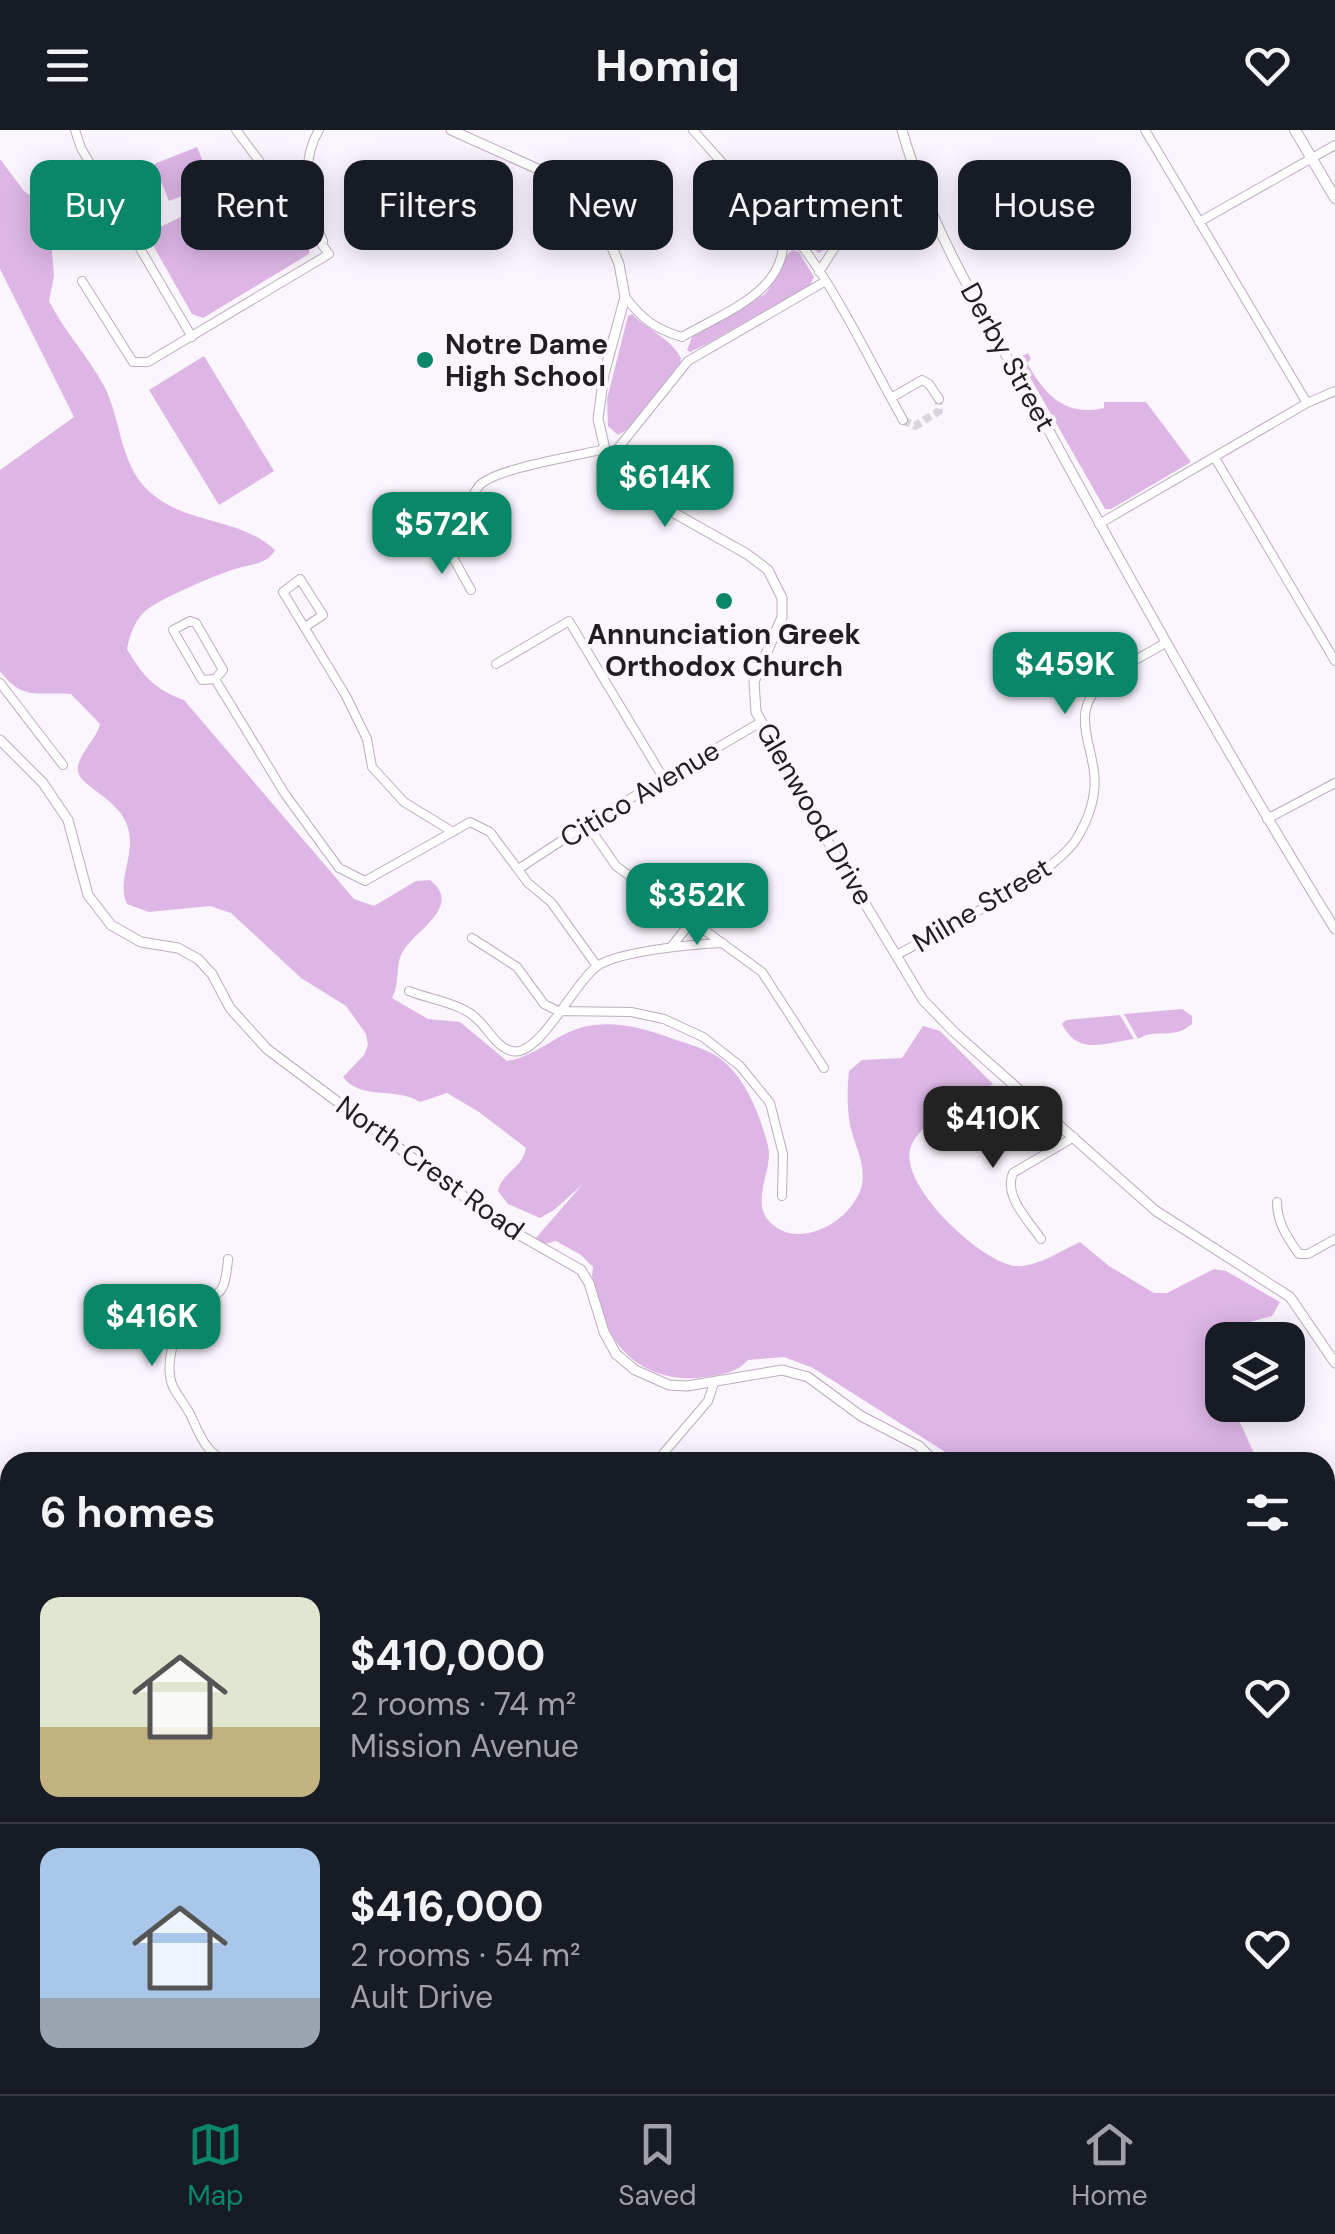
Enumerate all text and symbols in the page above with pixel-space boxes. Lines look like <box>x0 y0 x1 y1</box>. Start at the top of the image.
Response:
text: Homiq <box>595 36 740 95</box>
icon: menu <box>40 38 95 93</box>
icon: heart <box>1240 38 1295 93</box>
chip: Buy <box>30 160 161 250</box>
chip: Rent <box>181 160 324 250</box>
chip: Filters <box>344 160 513 250</box>
chip: New <box>533 160 673 250</box>
chip: Apartment <box>693 160 938 250</box>
chip: House <box>958 160 1131 250</box>
street label: Derby Street <box>952 276 1064 438</box>
place label: Notre Dame High School <box>445 326 608 395</box>
marker: Notre Dame High School <box>414 349 436 371</box>
pin: $614K <box>595 445 735 530</box>
text: $614K <box>619 456 711 498</box>
pin: $572K <box>372 492 512 577</box>
text: $572K <box>394 503 490 545</box>
marker: Annunciation Greek Orthodox Church <box>713 590 735 612</box>
place label: Annunciation Greek Orthodox Church <box>587 616 861 685</box>
pin: $459K <box>995 632 1135 717</box>
text: $459K <box>1015 643 1115 685</box>
street label: Glenwood Drive <box>748 716 882 912</box>
street label: Citico Avenue <box>553 732 727 856</box>
street label: Milne Street <box>906 849 1058 961</box>
pin: $352K <box>627 863 767 948</box>
text: $352K <box>648 874 746 916</box>
pin: $410K <box>923 1086 1063 1171</box>
street label: North Crest Road <box>329 1087 531 1249</box>
text: $410K <box>945 1097 1041 1139</box>
pin: $416K <box>82 1284 222 1369</box>
text: $416K <box>106 1295 198 1337</box>
map controls <box>1205 1322 1305 1422</box>
button: layers <box>1205 1322 1305 1422</box>
text: 6 homes <box>40 1485 215 1540</box>
icon: filters <box>1240 1485 1295 1540</box>
text: $410,000 <box>350 1628 545 1683</box>
icon: home <box>120 1637 240 1757</box>
icon: heart <box>1240 1670 1295 1725</box>
text: 2 rooms · 74 m² <box>350 1683 576 1725</box>
text: Mission Avenue <box>350 1725 579 1767</box>
text: $416,000 <box>350 1879 544 1934</box>
icon: home <box>120 1888 240 2008</box>
icon: heart <box>1240 1921 1295 1976</box>
text: 2 rooms · 54 m² <box>350 1934 581 1976</box>
text: Ault Drive <box>350 1976 493 2018</box>
tab: Map <box>187 2117 244 2214</box>
tab: Saved <box>618 2117 697 2214</box>
tab: Home <box>1071 2117 1148 2214</box>

